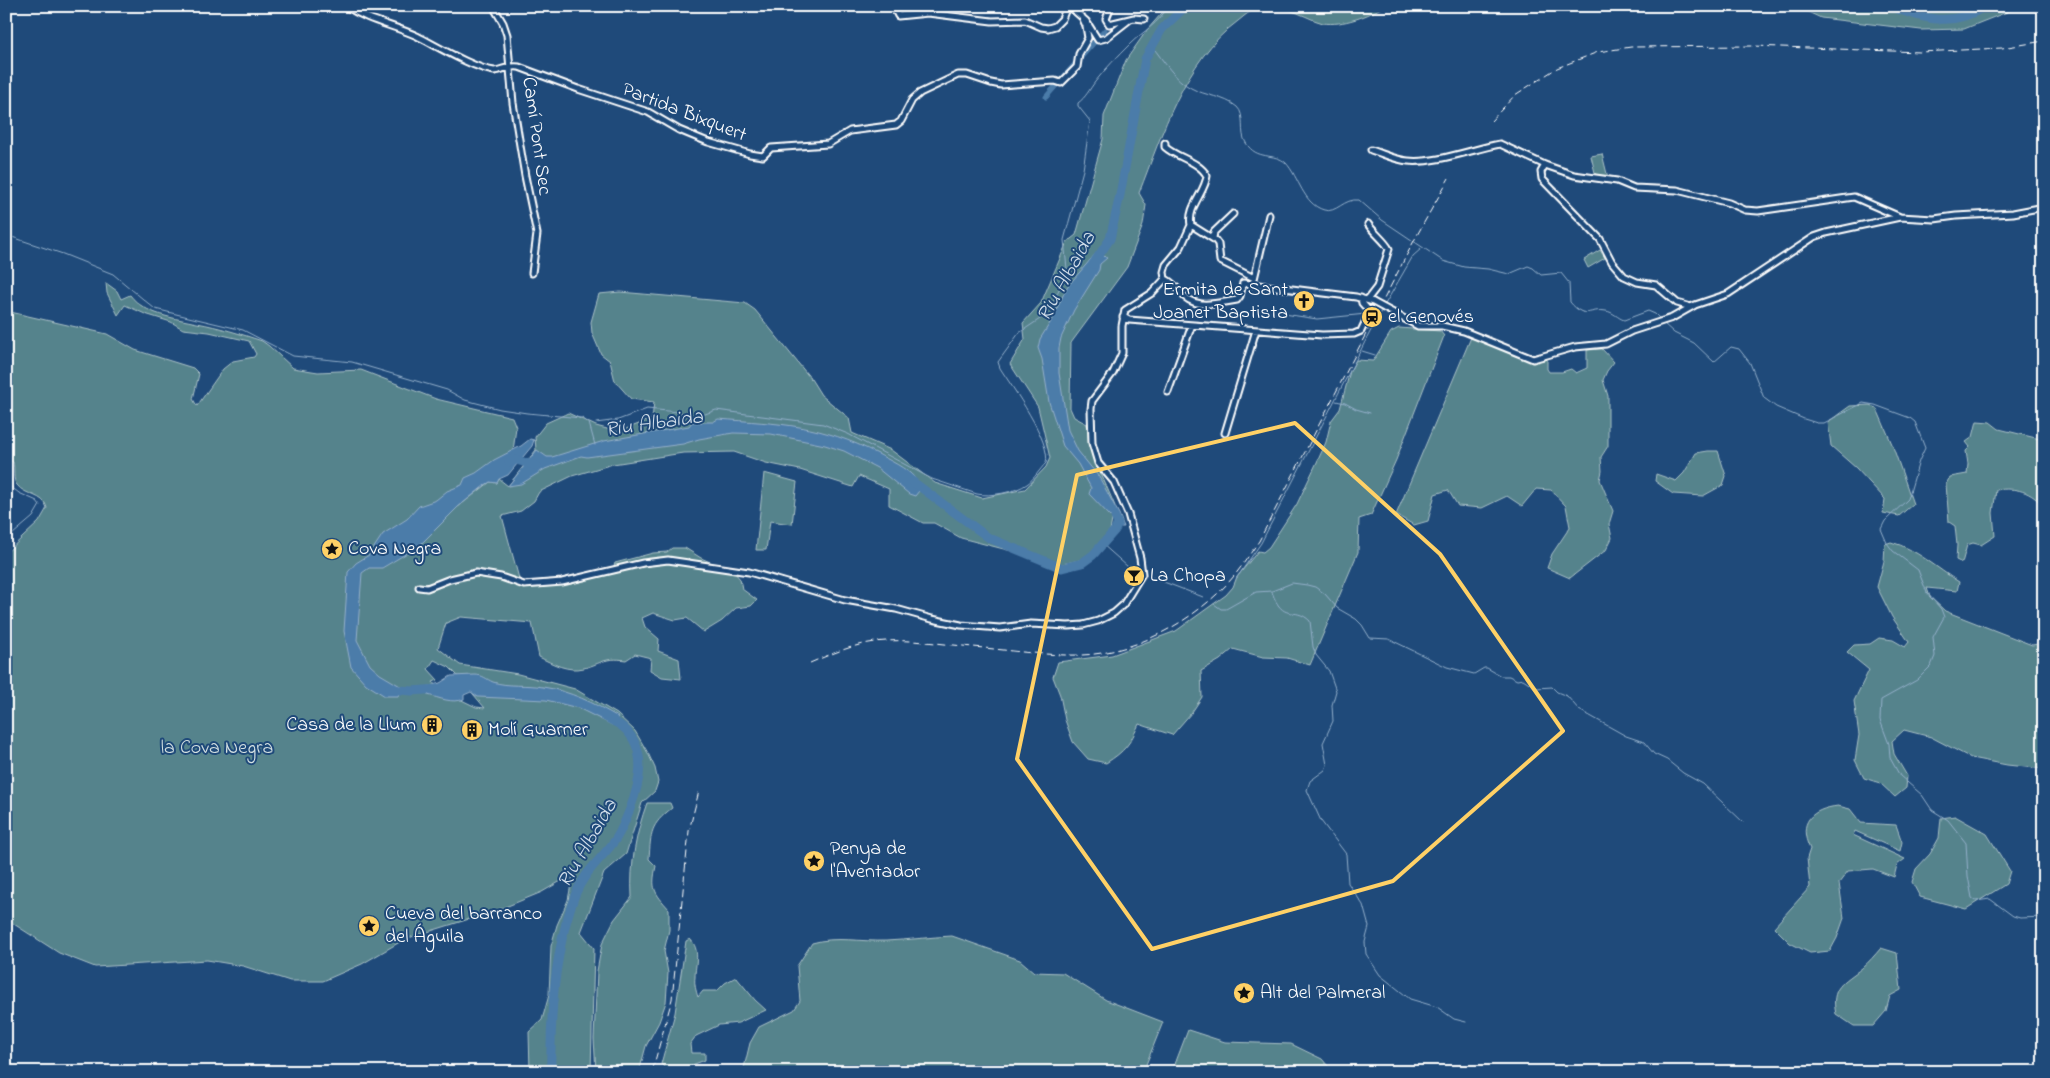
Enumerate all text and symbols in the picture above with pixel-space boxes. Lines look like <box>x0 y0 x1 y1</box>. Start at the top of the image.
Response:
street label: Camí Pont Sec <box>513 75 559 197</box>
street label: Partida Bixquert <box>617 76 751 150</box>
water label: Riu Albaida <box>1030 226 1104 327</box>
place label: Ermita de Sant Joanet Baptista <box>1153 276 1288 328</box>
church icon: Ermita de Sant Joanet Baptista <box>1292 289 1316 313</box>
place label: el Genovés <box>1388 303 1474 332</box>
station icon: el Genovés <box>1360 305 1384 329</box>
water label: Riu Albaida <box>603 402 705 446</box>
place label: Cova Negra <box>348 535 441 565</box>
place icon: Cova Negra <box>320 537 344 561</box>
place label: La Chopa <box>1150 562 1226 591</box>
bar icon: La Chopa <box>1122 564 1146 588</box>
place label: Casa de la Llum <box>286 711 416 740</box>
building icon: Casa de la Llum <box>420 713 444 737</box>
place label: Molí Guarner <box>488 716 589 745</box>
building icon: Molí Guarner <box>460 718 484 742</box>
park label: la Cova Negra <box>161 734 273 764</box>
water label: Riu Albaida <box>550 793 626 894</box>
place label: Penya de l'Aventador <box>830 835 921 887</box>
place icon: Penya de l'Aventador <box>802 849 826 873</box>
place label: Cueva del barranco del Águila <box>385 900 542 953</box>
place icon: Cueva del barranco del Águila <box>357 914 381 938</box>
place label: Alt del Palmeral <box>1260 979 1385 1008</box>
place icon: Alt del Palmeral <box>1232 981 1256 1005</box>

